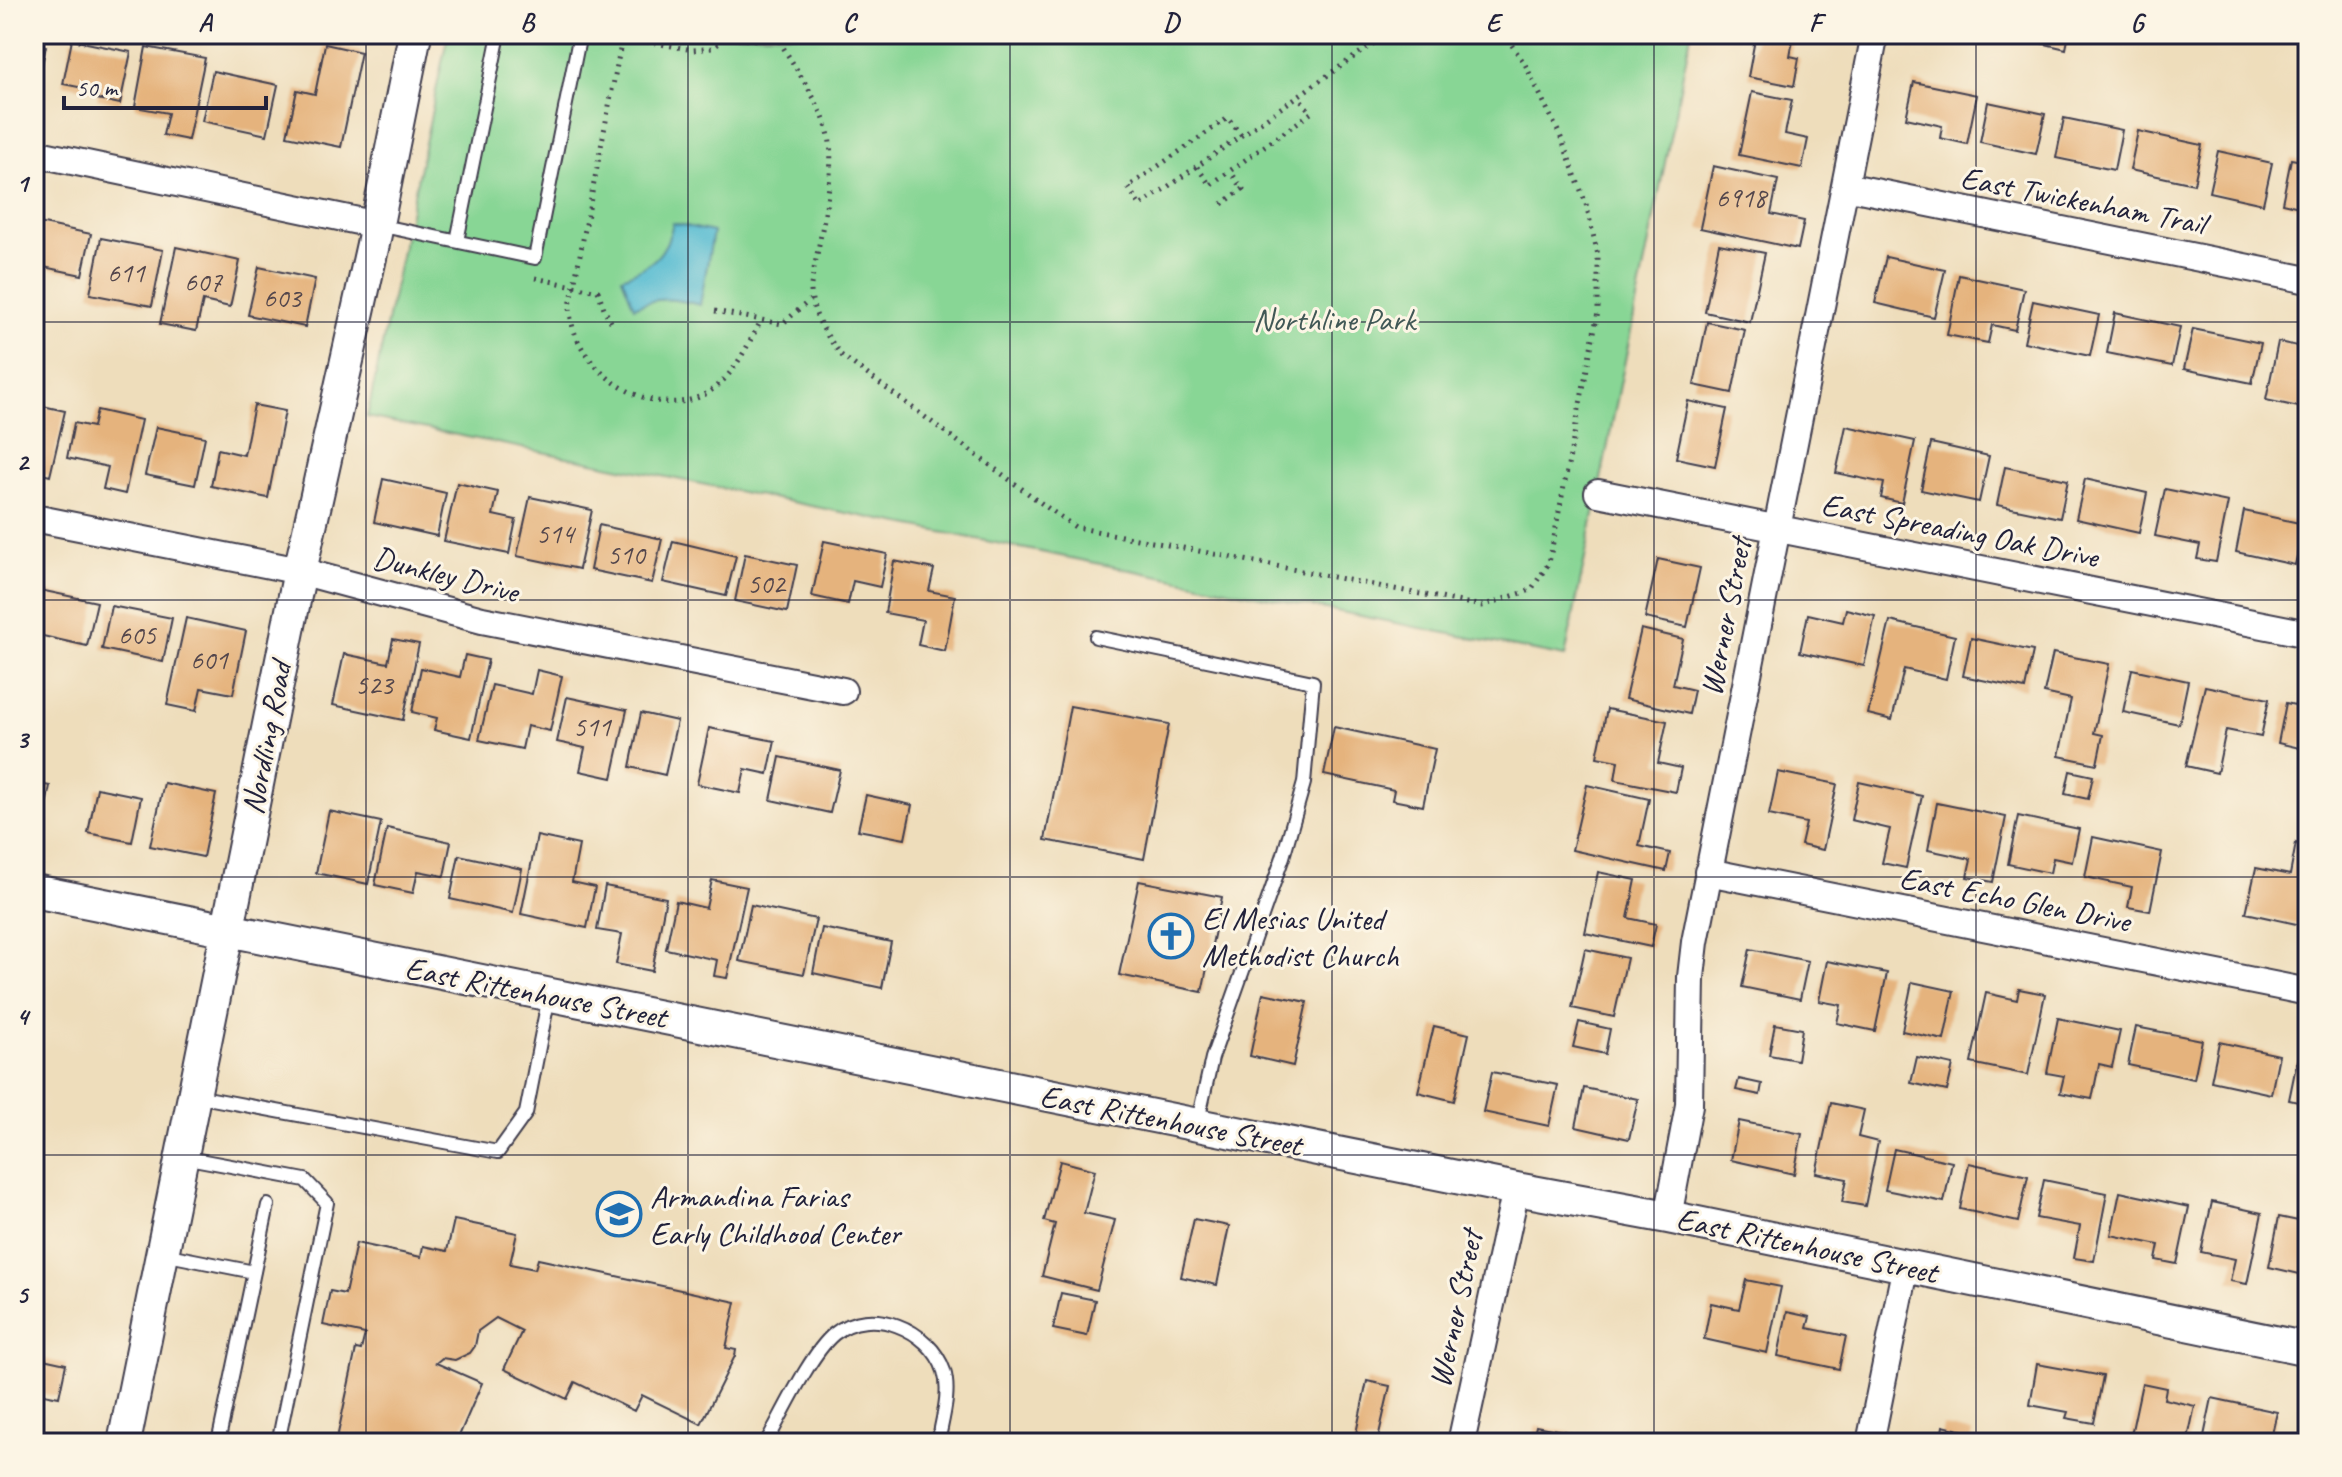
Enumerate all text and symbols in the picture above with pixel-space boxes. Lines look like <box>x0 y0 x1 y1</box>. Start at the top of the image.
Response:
text: A <box>198 6 213 39</box>
text: B <box>520 6 536 39</box>
text: C <box>843 6 859 39</box>
text: D <box>1163 6 1181 39</box>
text: E <box>1486 6 1504 39</box>
text: F <box>1809 6 1827 39</box>
text: G <box>2131 6 2147 39</box>
scale bar <box>64 60 266 110</box>
text: 50 m <box>76 73 119 103</box>
street label: East Twickenham Trail <box>1957 157 2214 245</box>
text: 1 <box>16 167 31 200</box>
house number: 6918 <box>1716 180 1769 215</box>
house number: 611 <box>107 255 146 290</box>
house number: 607 <box>184 264 223 299</box>
house number: 603 <box>263 280 303 315</box>
park label: Northline Park <box>1253 299 1417 340</box>
text: 2 <box>16 445 30 478</box>
street label: East Spreading Oak Drive <box>1818 484 2104 578</box>
house number: 514 <box>536 516 576 551</box>
street label: Werner Street <box>1690 531 1762 699</box>
street label: Dunkley Drive <box>369 537 525 613</box>
house number: 510 <box>607 537 647 572</box>
house number: 502 <box>747 566 787 601</box>
house number: 605 <box>118 617 157 652</box>
house number: 601 <box>190 642 229 677</box>
street label: Nordling Road <box>232 654 302 818</box>
house number: 523 <box>355 667 395 702</box>
house number: 511 <box>573 709 612 744</box>
text: 3 <box>16 723 30 756</box>
street label: East Echo Glen Drive <box>1896 857 2136 942</box>
place label: El Mesias United Methodist Church <box>1202 898 1399 976</box>
church icon: El Mesias United Methodist Church <box>1147 912 1195 960</box>
street label: East Rittenhouse Street <box>402 947 673 1039</box>
text: 4 <box>16 1000 31 1033</box>
street label: East Rittenhouse Street <box>1037 1075 1308 1167</box>
place label: Armandina Farias Early Childhood Center <box>650 1176 903 1254</box>
school or university icon: Armandina Farias Early Childhood Center <box>595 1190 643 1238</box>
street label: East Rittenhouse Street <box>1673 1198 1944 1294</box>
street label: Werner Street <box>1419 1223 1493 1391</box>
text: 5 <box>16 1278 30 1311</box>

